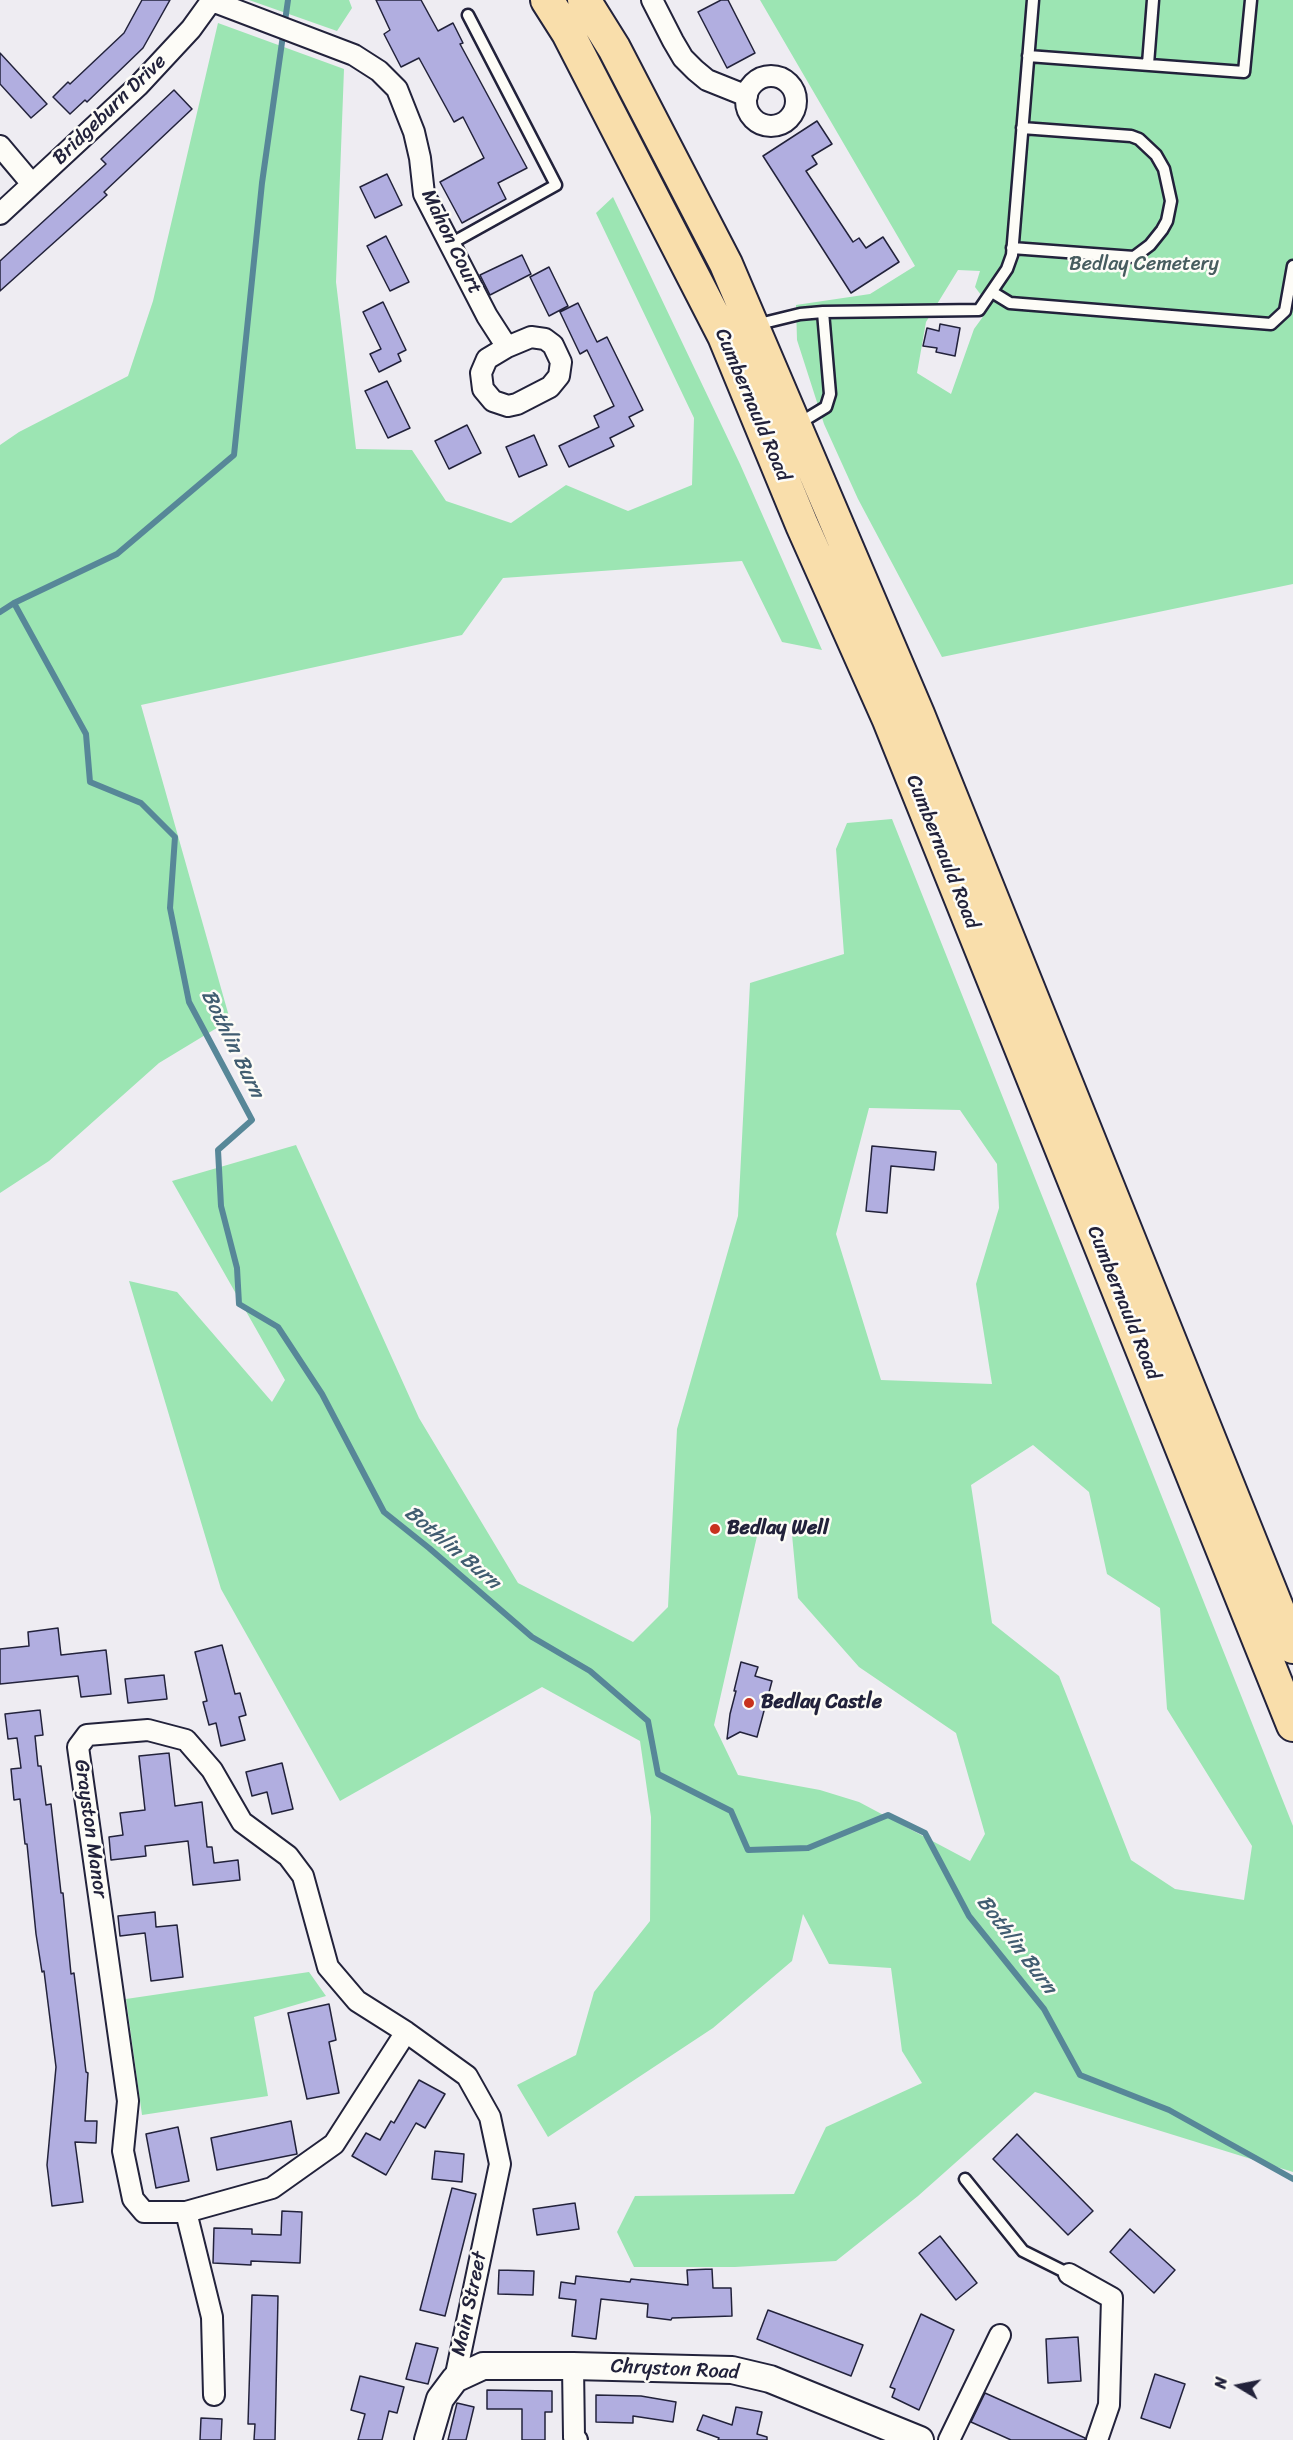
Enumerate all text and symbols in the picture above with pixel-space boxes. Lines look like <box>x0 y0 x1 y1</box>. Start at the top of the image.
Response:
street label: Bridgeburn Drive <box>48 50 172 170</box>
street label: Mahon Court <box>415 186 487 298</box>
park label: Bedlay Cemetery <box>1069 253 1219 277</box>
street label: Cumbernauld Road <box>709 325 795 485</box>
street label: Cumbernauld Road <box>900 772 984 932</box>
water label: Bothlin Burn <box>195 986 269 1102</box>
street label: Cumbernauld Road <box>1081 1223 1165 1383</box>
water label: Bothlin Burn <box>399 1501 505 1595</box>
place label: Bedlay Well <box>727 1517 829 1541</box>
marker: Bedlay Well <box>708 1522 722 1536</box>
place label: Bedlay Castle <box>761 1691 882 1715</box>
marker: Bedlay Castle <box>742 1696 756 1710</box>
street label: Grayston Manor <box>68 1758 112 1900</box>
water label: Bothlin Burn <box>971 1891 1061 1999</box>
street label: Main Street <box>447 2250 493 2358</box>
street label: Chryston Road <box>610 2355 740 2385</box>
north arrow <box>1209 2356 1269 2416</box>
text: N <box>1206 2375 1236 2391</box>

